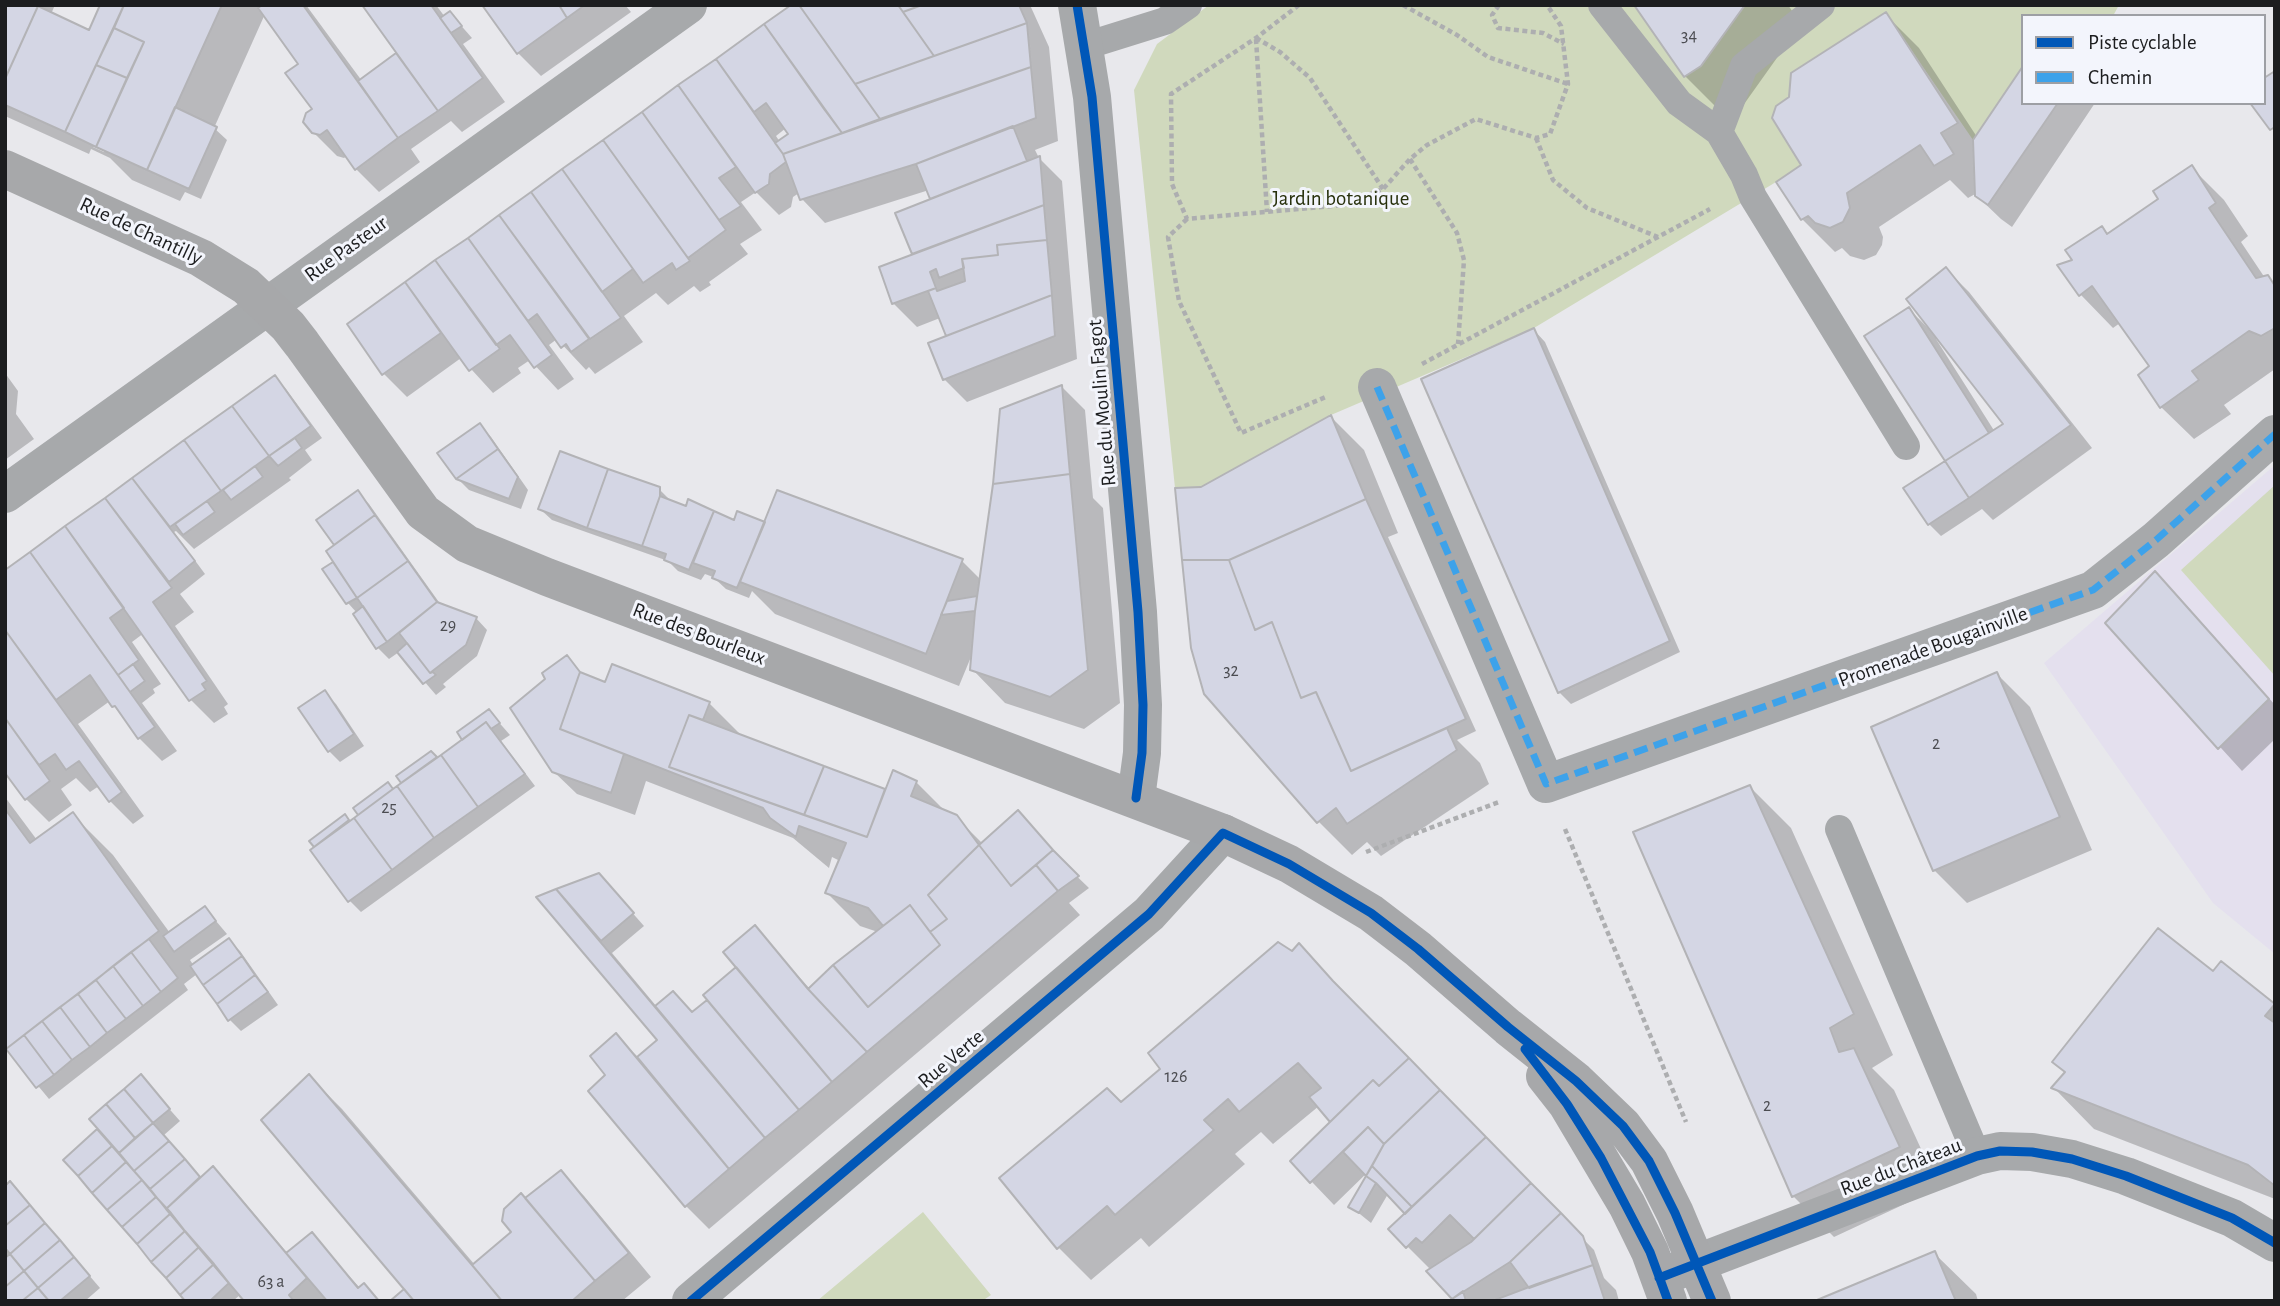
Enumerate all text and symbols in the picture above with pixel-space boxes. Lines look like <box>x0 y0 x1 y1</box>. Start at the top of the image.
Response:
legend <box>2021 14 2266 105</box>
house number: 34 <box>1681 25 1697 47</box>
text: Piste cyclable <box>2088 32 2197 53</box>
text: Chemin <box>2088 67 2152 88</box>
park label: Jardin botanique <box>1273 186 1409 212</box>
street label: Rue de Chantilly <box>76 192 206 270</box>
street label: Rue Pasteur <box>300 211 392 287</box>
street label: Rue du Moulin Fagot <box>1082 319 1122 487</box>
street label: Rue des Bourleux <box>629 597 769 671</box>
street label: Promenade Bougainville <box>1835 601 2031 693</box>
house number: 29 <box>440 615 456 637</box>
house number: 32 <box>1223 660 1239 682</box>
house number: 2 <box>1932 733 1940 755</box>
house number: 25 <box>381 797 397 819</box>
street label: Rue Verte <box>913 1024 989 1094</box>
house number: 126 <box>1165 1066 1187 1088</box>
house number: 2 <box>1763 1095 1771 1117</box>
street label: Rue du Château <box>1837 1132 1965 1202</box>
house number: 63 a <box>257 1271 285 1293</box>

